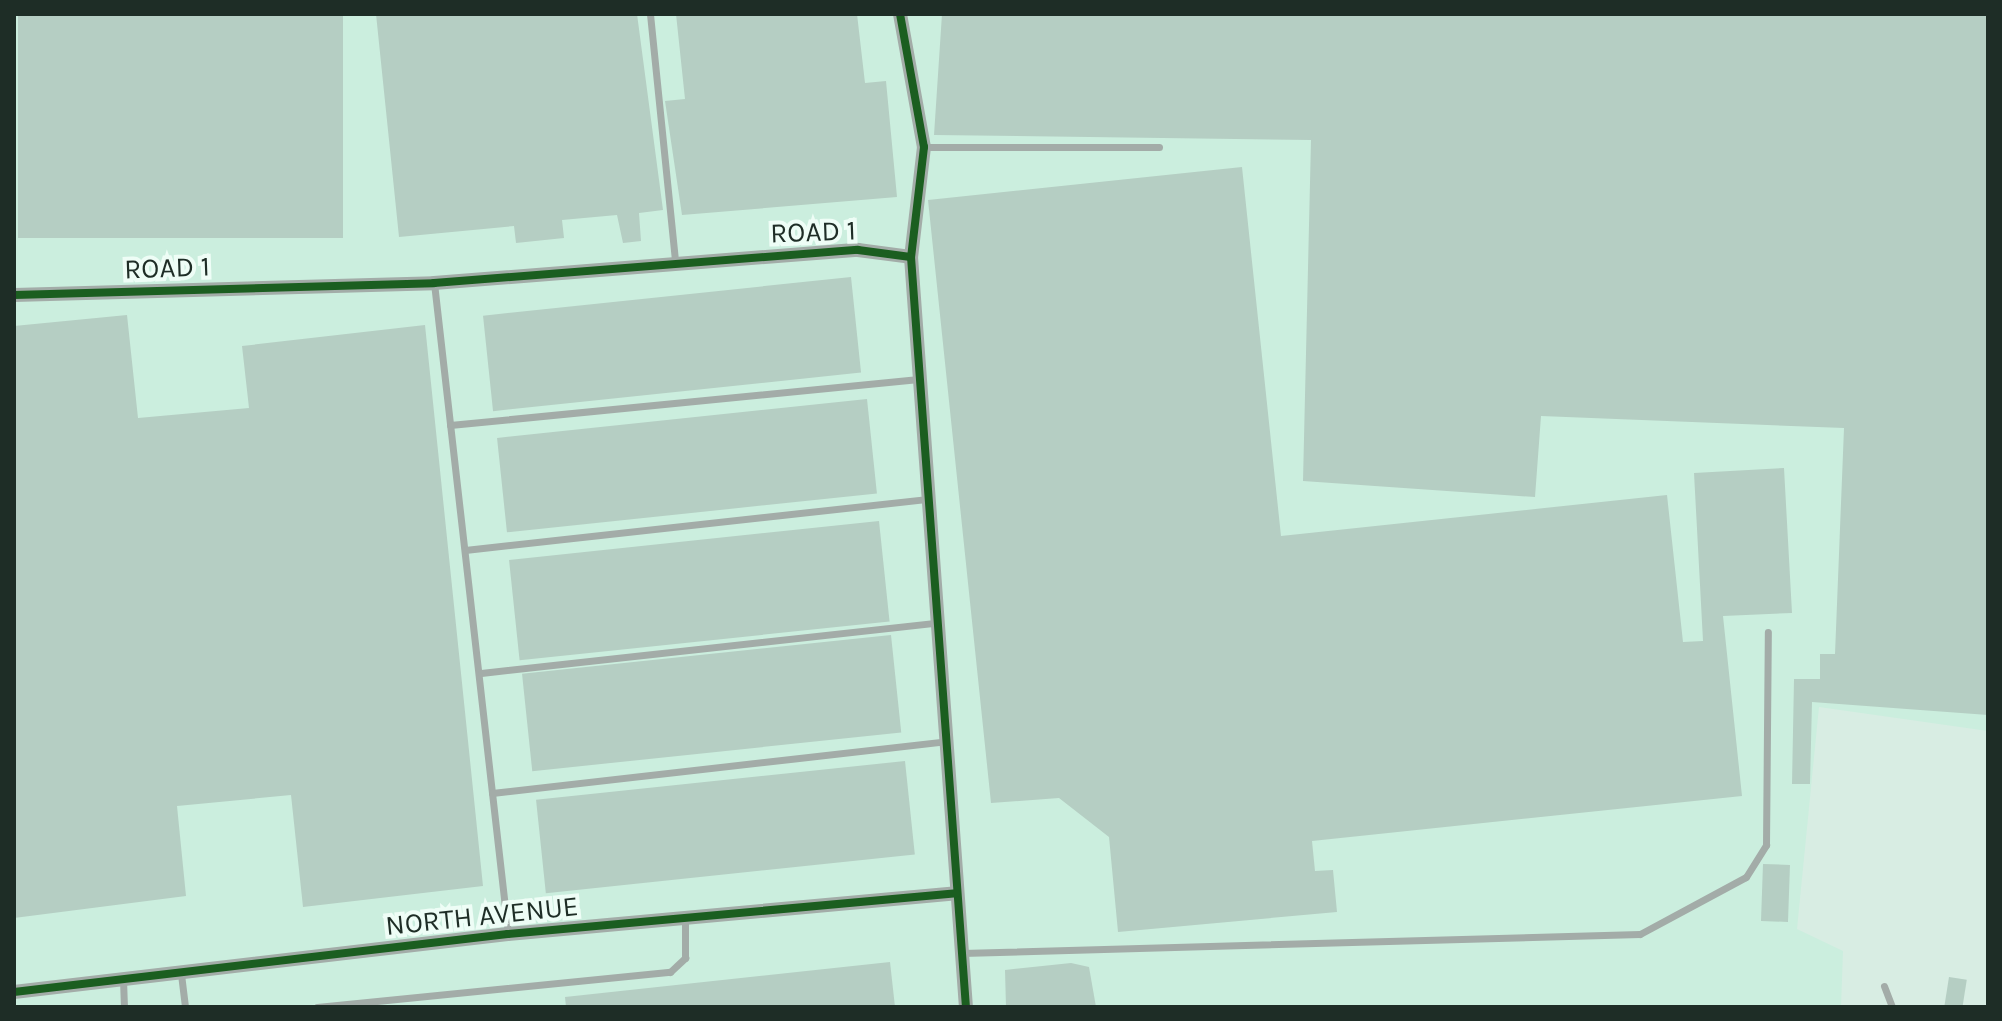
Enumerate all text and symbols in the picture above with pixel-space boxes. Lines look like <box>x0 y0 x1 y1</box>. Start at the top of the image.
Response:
street label: ROAD 1 <box>770 214 856 250</box>
street label: ROAD 1 <box>124 250 210 286</box>
street label: NORTH AVENUE <box>384 889 580 943</box>

